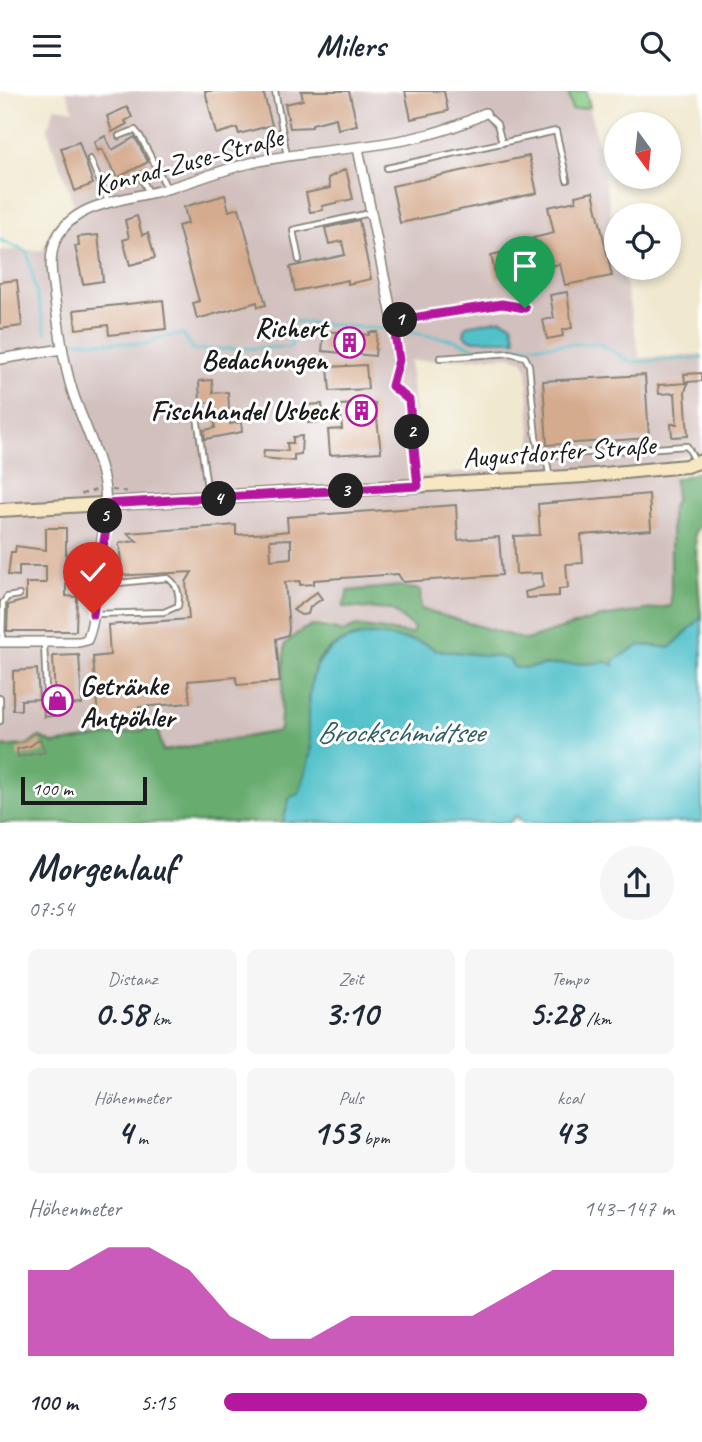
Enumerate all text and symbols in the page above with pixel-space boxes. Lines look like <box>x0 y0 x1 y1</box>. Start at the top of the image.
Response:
text: Milers <box>316 25 386 66</box>
icon: menu <box>28 27 66 65</box>
icon: search <box>636 27 674 65</box>
north arrow <box>604 112 681 189</box>
map controls <box>604 112 681 280</box>
street label: Konrad-Zuse-Straße <box>90 118 288 203</box>
button: locate <box>604 203 681 280</box>
pin <box>495 236 555 308</box>
icon: arrive <box>506 247 544 285</box>
pin: 1 <box>382 303 418 337</box>
text: 1 <box>395 307 404 331</box>
place label: Richert Bedachungen <box>202 310 330 377</box>
building icon: Richert Bedachungen <box>333 326 367 360</box>
place label: Fischhandel Usbeck <box>151 393 341 428</box>
building icon: Fischhandel Usbeck <box>344 393 378 427</box>
pin: 2 <box>394 415 430 449</box>
text: 2 <box>407 419 416 443</box>
street label: Augustdorfer Straße <box>462 427 658 475</box>
pin: 3 <box>328 473 364 509</box>
text: 3 <box>341 478 350 502</box>
pin: 4 <box>202 481 236 517</box>
text: 4 <box>214 486 223 510</box>
pin: 5 <box>88 499 122 533</box>
text: 5 <box>100 503 109 527</box>
pin <box>63 542 123 614</box>
icon: check <box>74 553 112 591</box>
place label: Getränke Antpöhler <box>80 668 177 735</box>
shop icon: Getränke Antpöhler <box>40 684 74 718</box>
water label: Brockschmidtsee <box>317 713 488 751</box>
scale bar <box>21 773 147 805</box>
text: 100 m <box>32 777 73 801</box>
text: Morgenlauf <box>28 844 175 891</box>
button: share <box>600 846 674 920</box>
text: 07:54 <box>28 894 74 923</box>
text: Distanz <box>107 967 157 991</box>
text: Zeit <box>338 967 364 991</box>
text: Tempo <box>551 967 589 991</box>
text: 0.58 <box>94 991 148 1036</box>
text: 3:10 <box>324 991 378 1036</box>
text: 5:28 <box>528 991 582 1036</box>
text: km <box>148 1007 171 1031</box>
text: /km <box>582 1007 611 1031</box>
text: Höhenmeter <box>94 1086 171 1110</box>
text: Puls <box>338 1086 364 1110</box>
text: kcal <box>557 1086 582 1110</box>
text: 4 <box>117 1110 133 1155</box>
text: 153 <box>312 1110 359 1155</box>
text: 43 <box>554 1110 585 1155</box>
text: m <box>133 1126 148 1150</box>
text: bpm <box>359 1126 390 1150</box>
text: Höhenmeter <box>28 1194 121 1223</box>
text: 143–147 m <box>583 1194 674 1223</box>
text: 100 m <box>28 1388 78 1417</box>
text: 5:15 <box>140 1388 176 1417</box>

